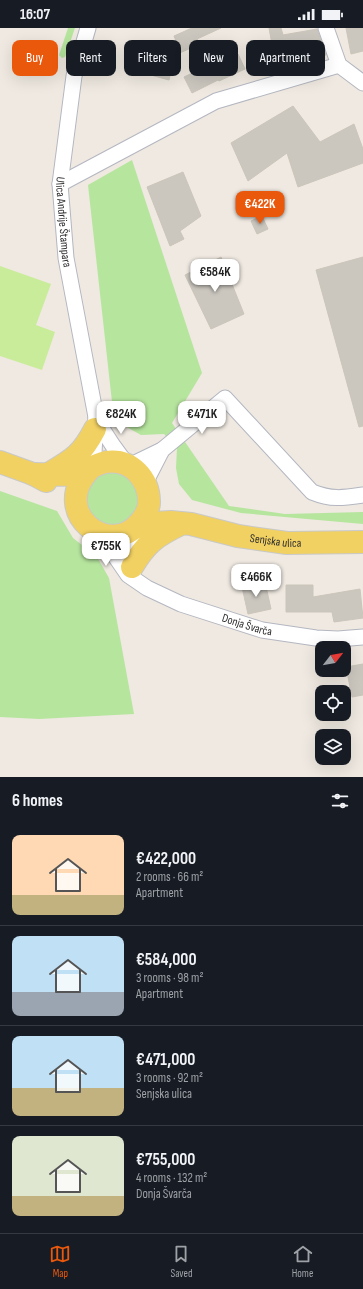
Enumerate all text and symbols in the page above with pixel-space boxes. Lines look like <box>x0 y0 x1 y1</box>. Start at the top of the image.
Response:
text: 16:07 <box>20 5 50 24</box>
chip: Buy <box>12 40 58 76</box>
chip: Rent <box>66 40 116 76</box>
chip: Filters <box>124 40 181 76</box>
chip: New <box>189 40 238 76</box>
chip: Apartment <box>246 40 325 76</box>
street label: Ulica Andrije Štampara <box>52 176 75 269</box>
pin: €422K <box>232 191 288 225</box>
text: €422K <box>245 196 275 212</box>
pin: €584K <box>187 259 243 293</box>
text: €584K <box>199 264 231 280</box>
pin: €824K <box>93 401 149 435</box>
pin: €471K <box>174 401 230 435</box>
text: €824K <box>106 406 137 422</box>
text: €471K <box>187 406 217 422</box>
street label: Senjska ulica <box>249 531 302 551</box>
pin: €755K <box>78 533 134 567</box>
text: €755K <box>91 538 121 554</box>
pin: €466K <box>228 564 284 598</box>
text: €466K <box>240 569 272 585</box>
street label: Donja Švarča <box>220 611 273 639</box>
north arrow <box>315 641 351 677</box>
map controls <box>315 641 351 765</box>
button: locate <box>315 685 351 721</box>
button: layers <box>315 729 351 765</box>
icon: filters <box>329 790 351 812</box>
text: 6 homes <box>12 791 63 811</box>
text: €422,000 <box>136 849 196 869</box>
icon: home <box>44 851 92 899</box>
text: 2 rooms · 66 m² <box>136 869 203 885</box>
text: Apartment <box>136 885 183 901</box>
text: €584,000 <box>136 950 197 970</box>
icon: home <box>44 952 92 1000</box>
text: 3 rooms · 98 m² <box>136 970 203 986</box>
text: Apartment <box>136 986 183 1002</box>
text: €471,000 <box>136 1050 195 1070</box>
icon: home <box>44 1052 92 1100</box>
text: 3 rooms · 92 m² <box>136 1070 203 1086</box>
text: Senjska ulica <box>136 1086 192 1102</box>
text: €755,000 <box>136 1150 195 1170</box>
icon: home <box>44 1152 92 1200</box>
text: 4 rooms · 132 m² <box>136 1170 207 1186</box>
text: Donja Švarča <box>136 1186 192 1202</box>
tab: Map <box>49 1243 71 1280</box>
tab: Saved <box>170 1243 193 1280</box>
tab: Home <box>292 1243 314 1280</box>

